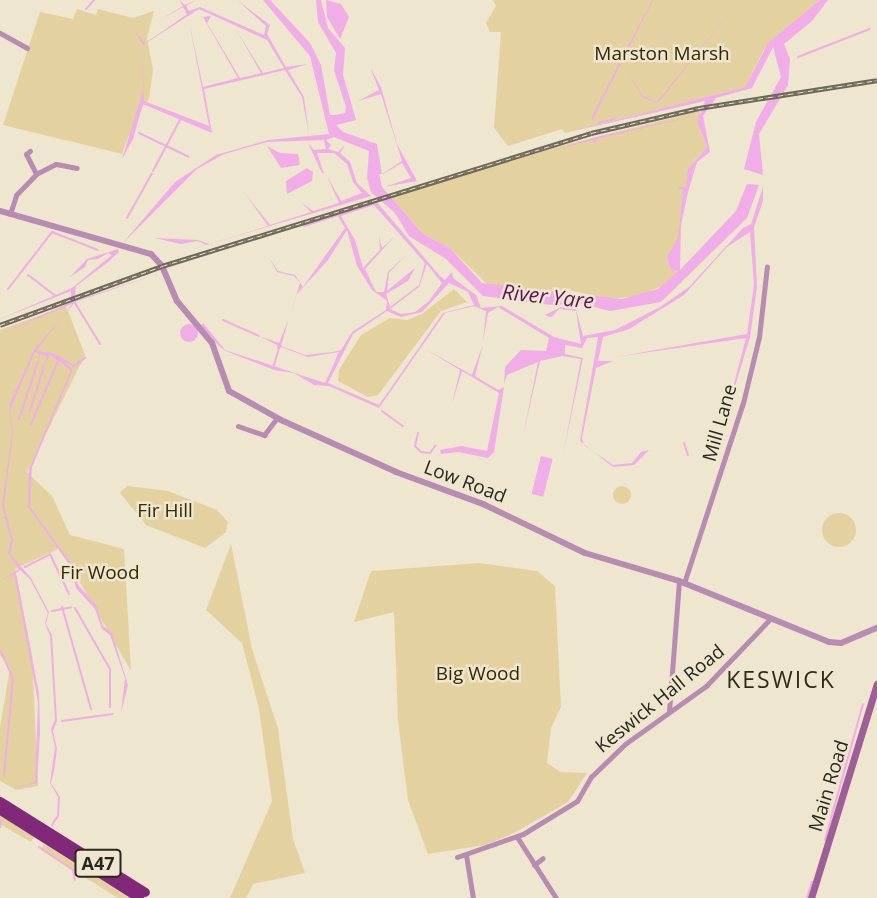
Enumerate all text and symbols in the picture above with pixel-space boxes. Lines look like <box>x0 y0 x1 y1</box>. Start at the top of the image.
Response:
park label: Marston Marsh <box>594 43 730 65</box>
water label: River Yare <box>501 279 595 313</box>
street label: Mill Lane <box>698 382 742 464</box>
street label: Low Road <box>421 456 509 508</box>
park label: Fir Hill <box>137 500 193 522</box>
park label: Fir Wood <box>60 562 140 584</box>
street label: Keswick Hall Road <box>591 640 729 758</box>
park label: Big Wood <box>436 663 520 685</box>
district label: KESWICK <box>727 665 835 693</box>
street label: Main Road <box>804 738 854 834</box>
road number: A47 <box>74 848 122 878</box>

